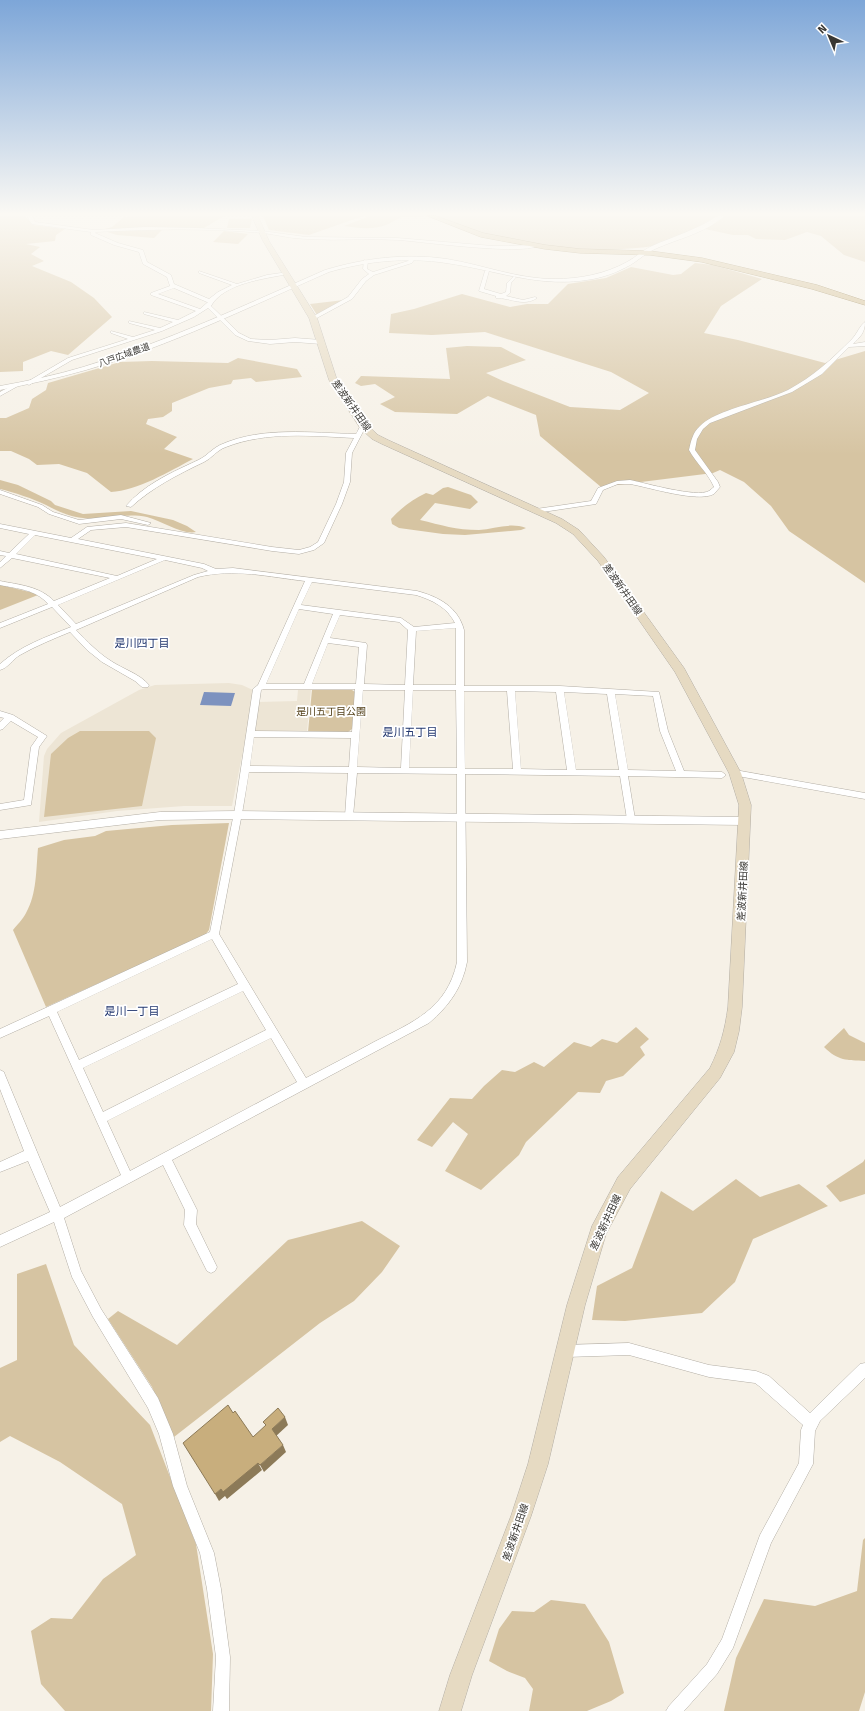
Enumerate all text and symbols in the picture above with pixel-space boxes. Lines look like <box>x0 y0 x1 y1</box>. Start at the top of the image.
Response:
north arrow <box>809 16 849 56</box>
text: N <box>815 22 830 36</box>
street label: 八戸広域農道 <box>97 341 151 369</box>
street label: 差波新井田線 <box>329 378 373 434</box>
street label: 差波新井田線 <box>600 562 644 618</box>
district label: 是川四丁目 <box>115 637 170 650</box>
park label: 是川五丁目公園 <box>296 706 366 718</box>
district label: 是川五丁目 <box>383 726 438 739</box>
street label: 差波新井田線 <box>735 861 751 921</box>
district label: 是川一丁目 <box>105 1005 160 1018</box>
street label: 差波新井田線 <box>588 1193 624 1252</box>
street label: 差波新井田線 <box>501 1502 531 1563</box>

